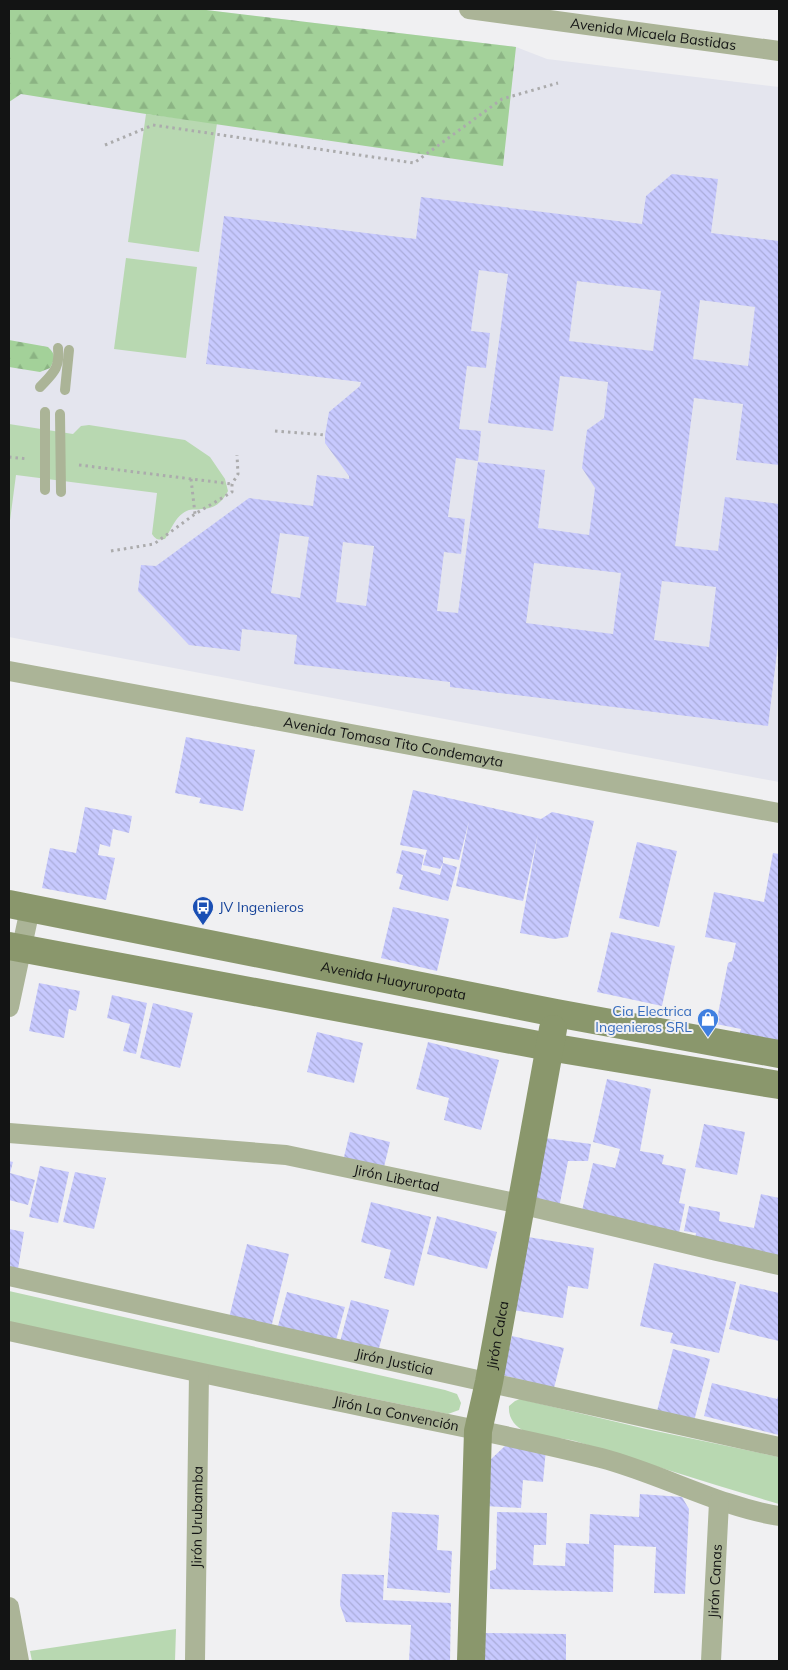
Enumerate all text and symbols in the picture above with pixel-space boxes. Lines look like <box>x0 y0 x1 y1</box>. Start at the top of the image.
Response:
street label: Avenida Micaela Bastidas <box>569 14 738 54</box>
street label: Avenida Tomasa Tito Condemayta <box>282 713 505 771</box>
bus stop icon: JV Ingenieros <box>191 895 215 926</box>
place label: JV Ingenieros <box>219 898 304 916</box>
street label: Avenida Huayruropata <box>319 957 468 1004</box>
place label: Cia Electrica Ingenieros SRL <box>595 1002 692 1036</box>
shop icon: Cia Electrica Ingenieros SRL <box>696 1007 720 1038</box>
street label: Jirón Libertad <box>352 1160 441 1196</box>
street label: Jirón Calca <box>482 1299 513 1371</box>
street label: Jirón Justicia <box>354 1344 435 1379</box>
street label: Jirón La Convención <box>332 1392 461 1435</box>
street label: Jirón Urubamba <box>187 1466 207 1568</box>
street label: Jirón Canas <box>704 1544 726 1619</box>

